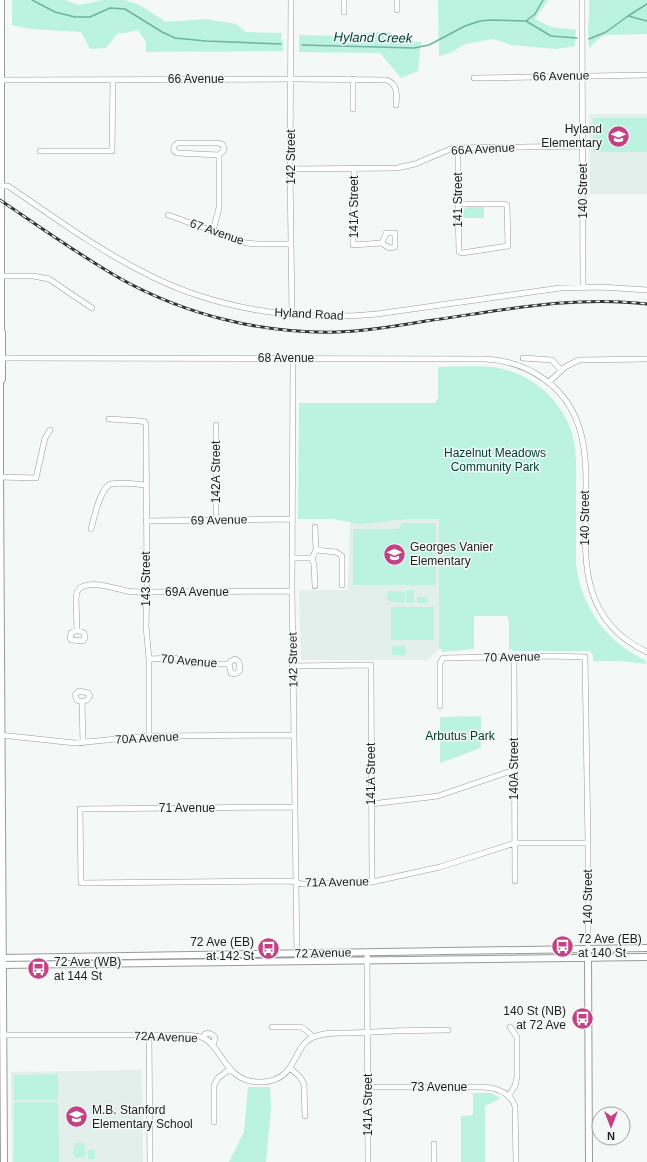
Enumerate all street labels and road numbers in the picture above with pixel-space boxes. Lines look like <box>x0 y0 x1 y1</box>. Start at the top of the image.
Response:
street label: 66 Avenue <box>533 69 590 83</box>
street label: 66 Avenue <box>168 72 225 86</box>
street label: 142 Street <box>284 129 298 185</box>
street label: 66A Avenue <box>451 140 516 158</box>
street label: 140 Street <box>576 163 590 219</box>
street label: 141 Street <box>451 172 465 228</box>
street label: 141A Street <box>347 175 361 238</box>
street label: 67 Avenue <box>188 216 246 248</box>
street label: Hyland Road <box>274 305 344 323</box>
street label: 68 Avenue <box>258 351 315 365</box>
street label: 142A Street <box>209 440 223 503</box>
street label: 140 Street <box>578 490 592 546</box>
street label: 69 Avenue <box>191 513 248 527</box>
street label: 143 Street <box>139 551 153 607</box>
street label: 69A Avenue <box>165 585 229 599</box>
street label: 142 Street <box>286 632 300 688</box>
street label: 70 Avenue <box>484 650 541 664</box>
street label: 70 Avenue <box>160 652 218 670</box>
street label: 70A Avenue <box>115 729 180 747</box>
street label: 140A Street <box>507 737 521 800</box>
street label: 141A Street <box>364 742 378 805</box>
street label: 71 Avenue <box>159 801 216 815</box>
street label: 140 Street <box>581 869 595 925</box>
street label: 71A Avenue <box>305 874 369 890</box>
street label: 72 Avenue <box>295 946 352 960</box>
street label: 72A Avenue <box>134 1029 198 1045</box>
street label: 141A Street <box>361 1073 375 1136</box>
street label: 73 Avenue <box>411 1080 468 1094</box>

